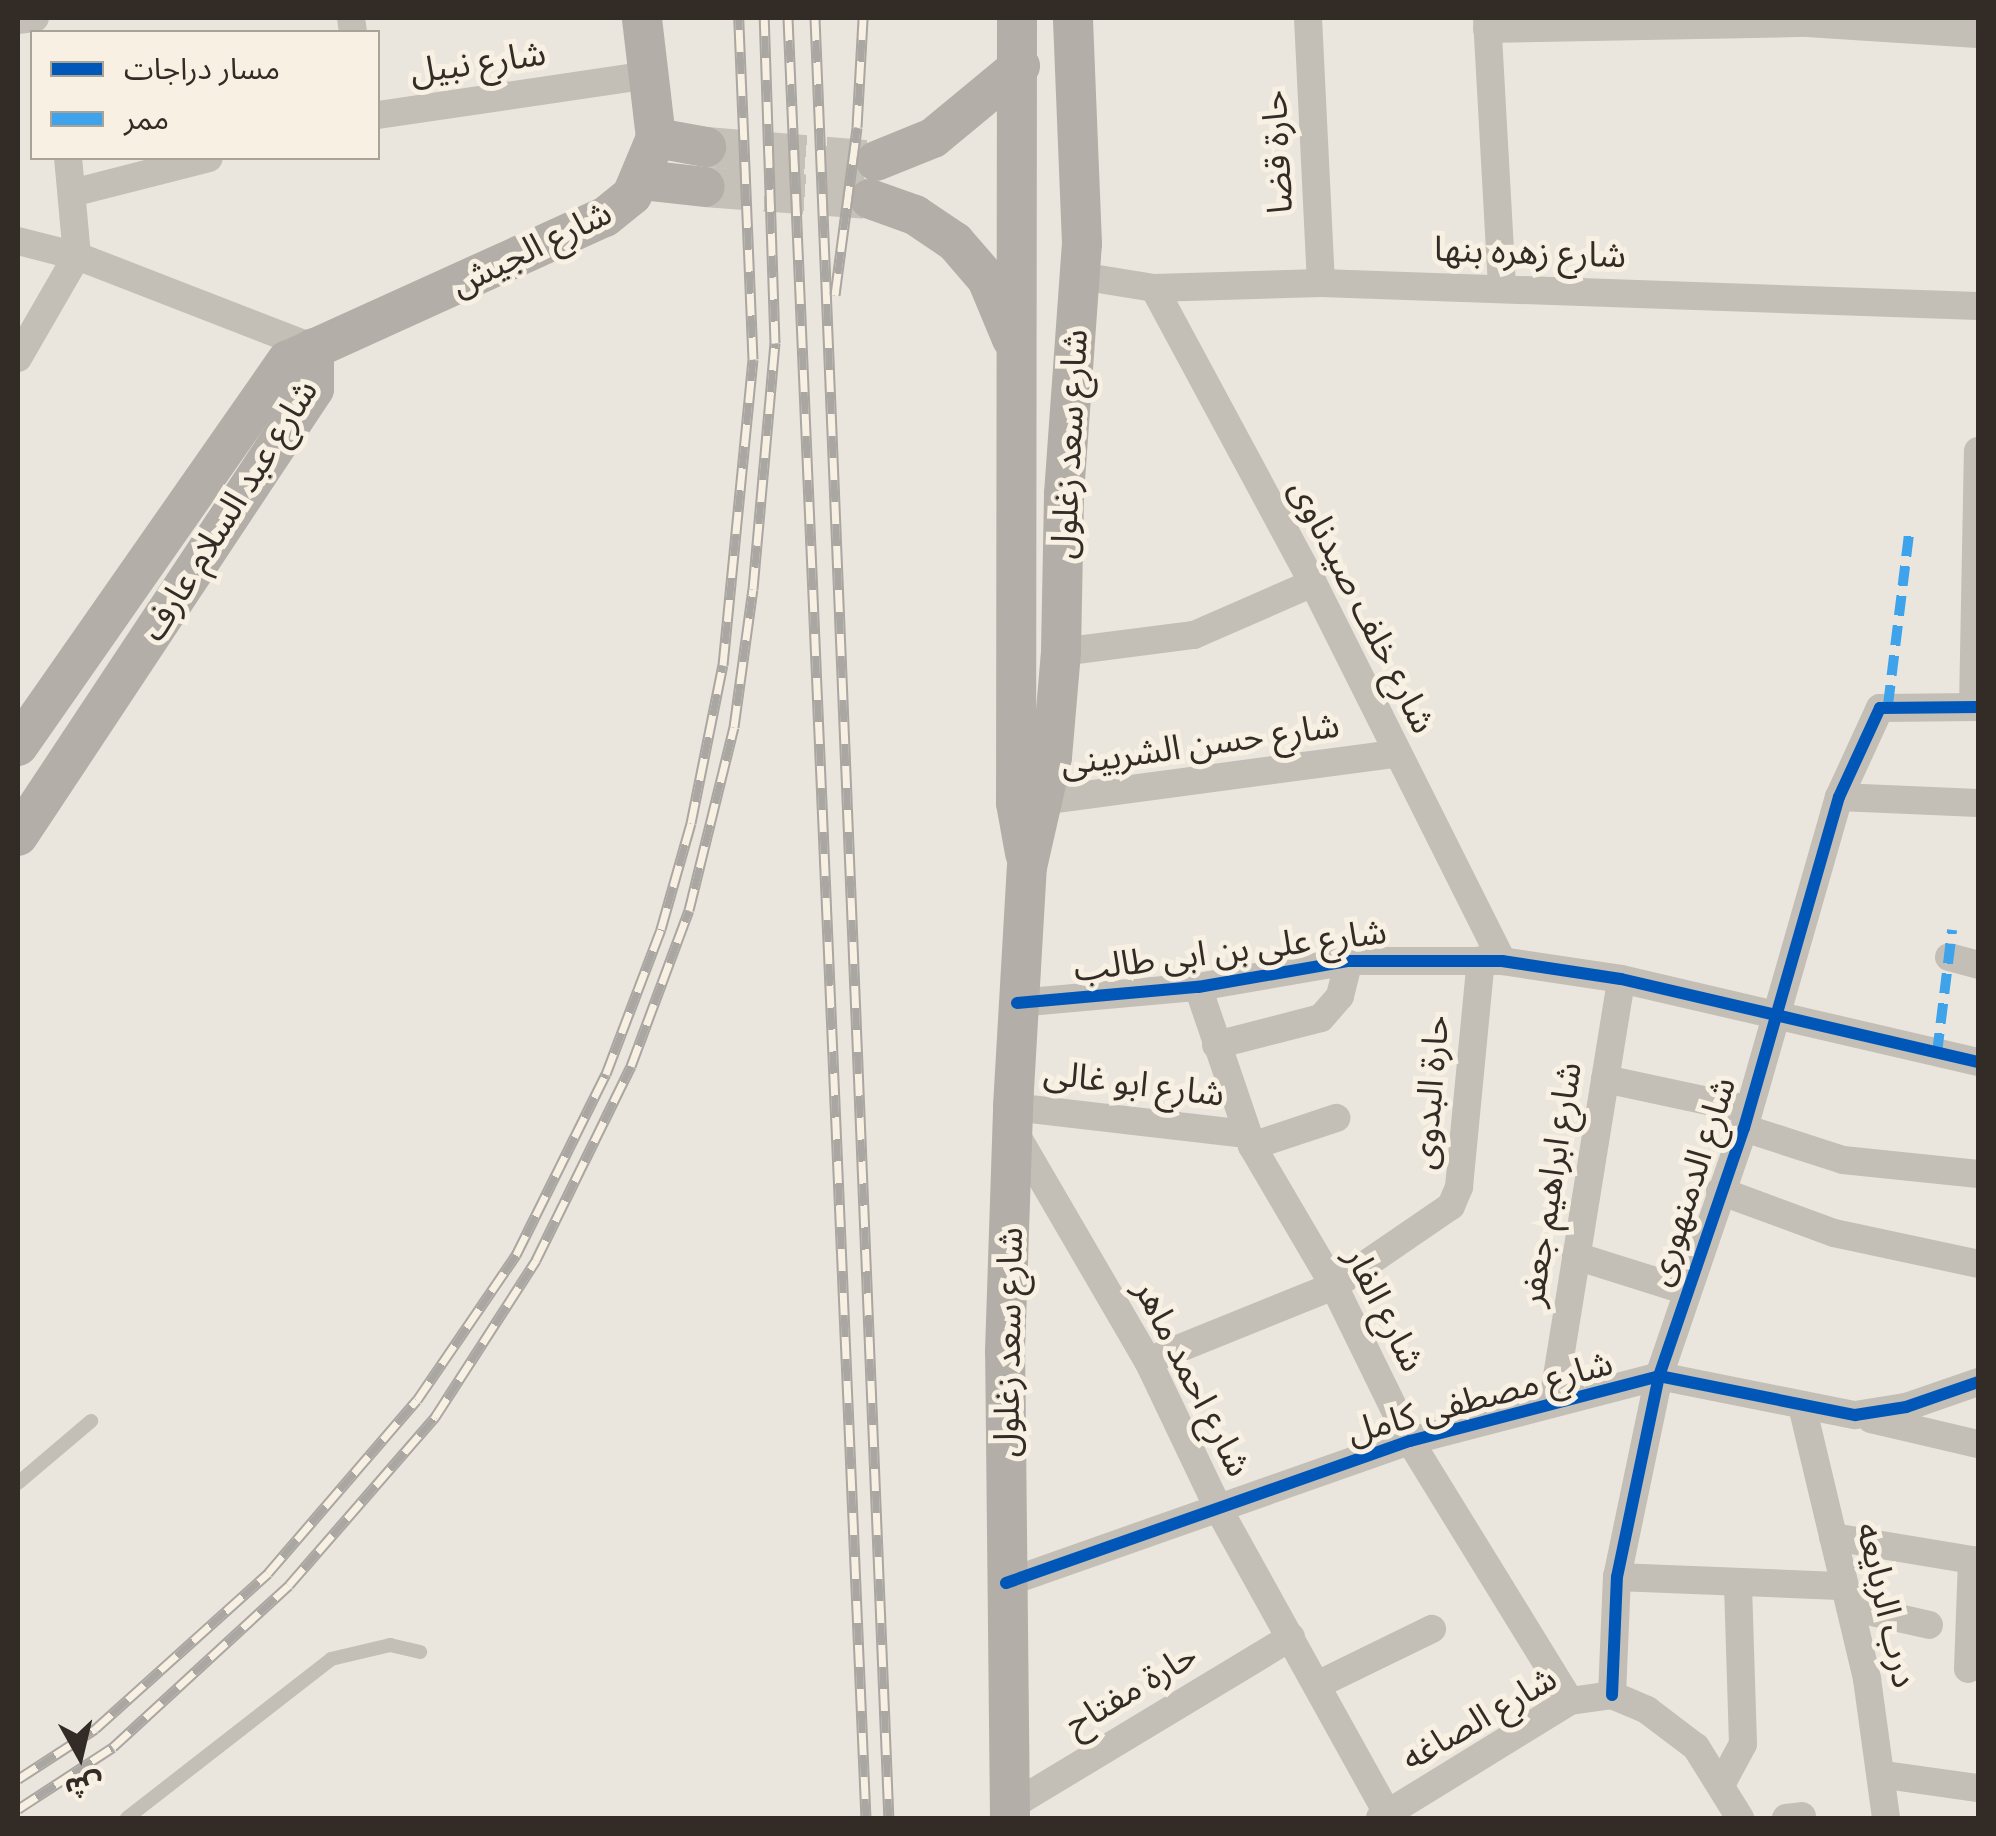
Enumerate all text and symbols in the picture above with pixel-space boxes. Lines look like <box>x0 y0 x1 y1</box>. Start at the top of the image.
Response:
legend <box>30 30 380 160</box>
street label: شارع نبيل <box>408 32 548 92</box>
text: مسار دراجات <box>124 51 280 87</box>
street label: حارة قضا <box>1253 89 1301 215</box>
text: ممر <box>124 101 169 137</box>
street label: شارع الجيش <box>444 191 618 305</box>
street label: شارع زهره بنها <box>1433 228 1627 276</box>
street label: شارع سعد زغلول <box>1042 328 1096 560</box>
street label: شارع عبد السلام عارف <box>132 372 326 648</box>
street label: شارع خلف صيدناوى <box>1281 472 1445 740</box>
street label: شارع حسن الشربينى <box>1058 704 1342 784</box>
street label: شارع على بن ابى طالب <box>1071 910 1389 990</box>
street label: حارة البدوى <box>1402 1013 1458 1171</box>
street label: شارع ابو غالى <box>1041 1051 1227 1115</box>
street label: شارع ابراهيم جعفر <box>1510 1059 1590 1309</box>
street label: شارع الدمنهورى <box>1638 1072 1744 1290</box>
street label: شارع سعد زغلول <box>985 1227 1031 1457</box>
street label: شارع الفار <box>1336 1240 1434 1378</box>
street label: شارع احمد ماهر <box>1125 1273 1261 1483</box>
street label: شارع مصطفى كامل <box>1343 1341 1617 1453</box>
street label: درب الربايعه <box>1848 1518 1926 1692</box>
street label: حارة مفتاح <box>1058 1633 1204 1745</box>
street label: شارع الصاغه <box>1394 1657 1564 1779</box>
north arrow <box>30 1706 130 1806</box>
text: ش <box>63 1767 106 1805</box>

